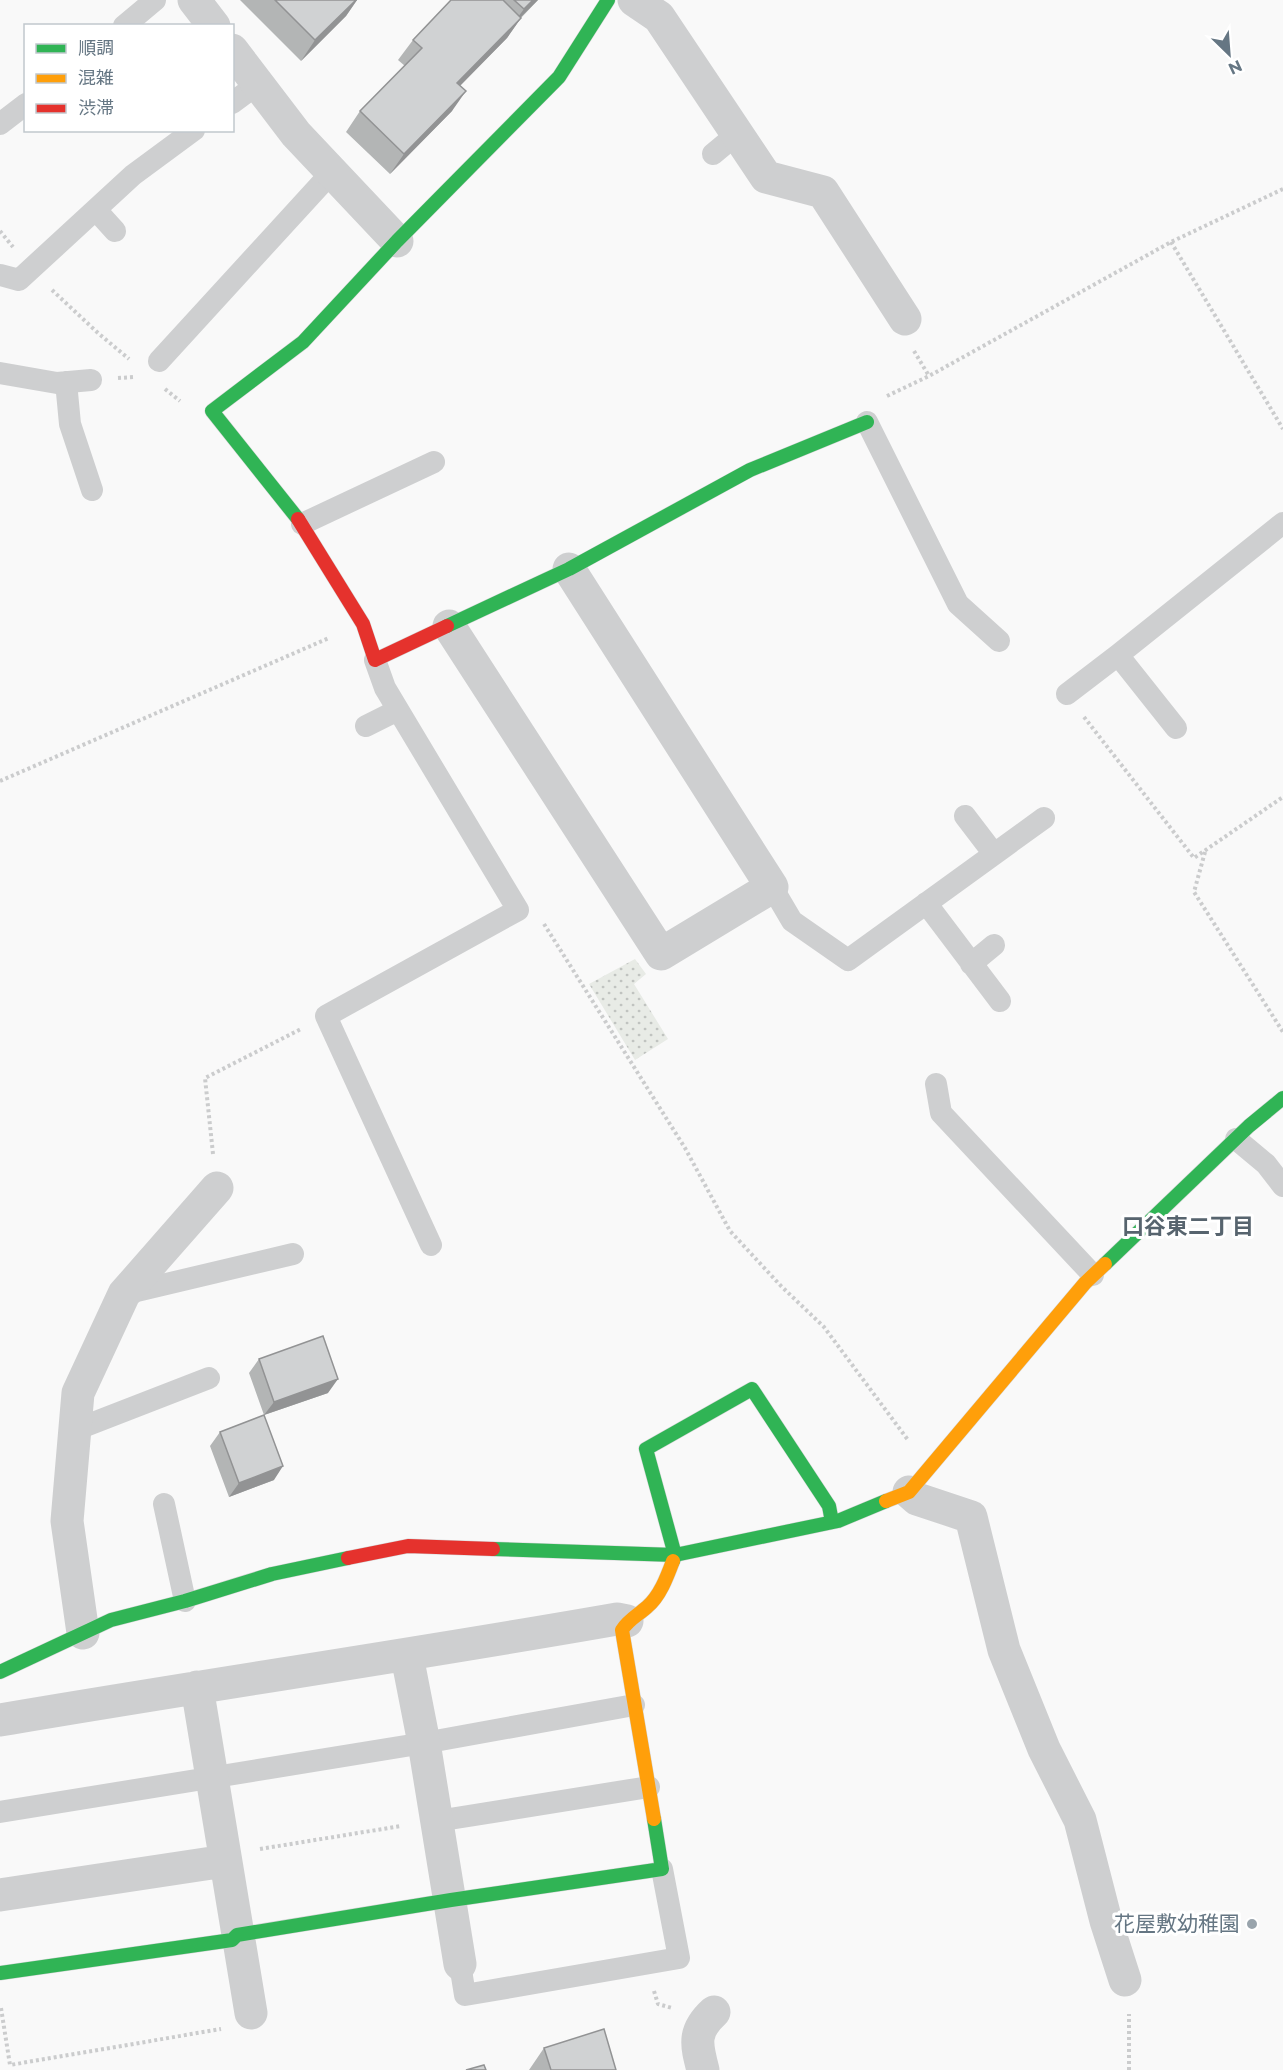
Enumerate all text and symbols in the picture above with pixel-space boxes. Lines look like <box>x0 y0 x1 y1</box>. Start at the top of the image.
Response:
legend <box>24 24 234 132</box>
north arrow <box>1199 24 1259 84</box>
text: 順調 <box>78 37 114 59</box>
text: N <box>1225 56 1245 78</box>
text: 混雑 <box>78 67 114 89</box>
text: 渋滞 <box>78 97 114 119</box>
district label: 口谷東二丁目 <box>1122 1213 1254 1240</box>
place label: 花屋敷幼稚園 <box>1114 1911 1240 1936</box>
marker: 花屋敷幼稚園 <box>1245 1917 1259 1931</box>

